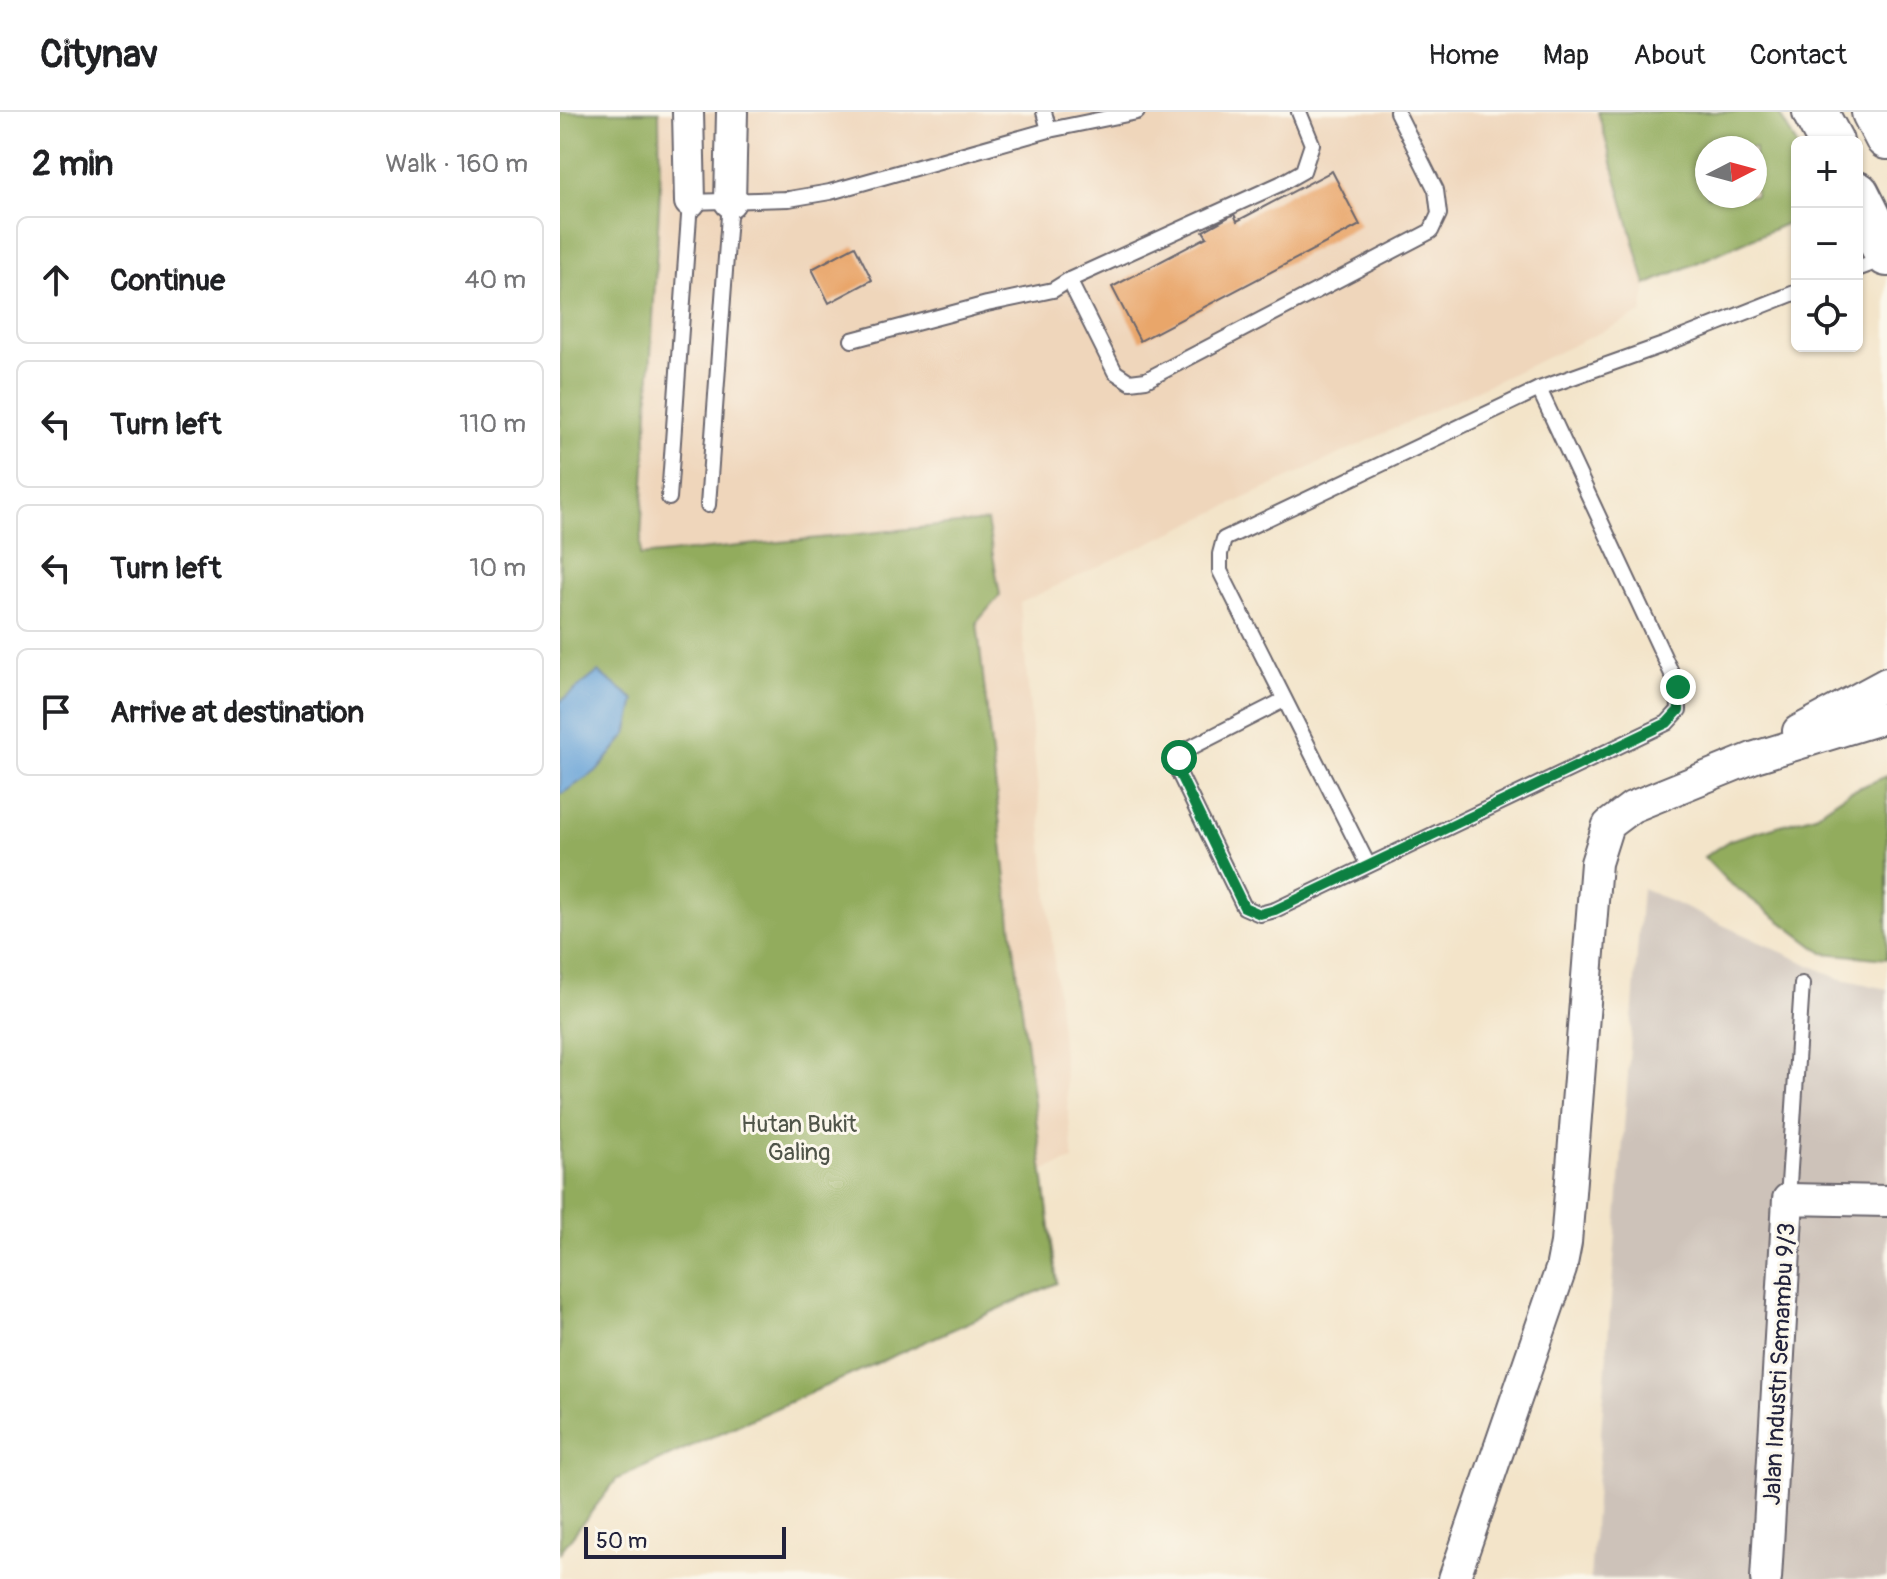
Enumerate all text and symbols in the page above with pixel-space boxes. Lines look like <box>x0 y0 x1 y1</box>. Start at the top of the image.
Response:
text: Citynav <box>40 31 158 79</box>
text: Home <box>1428 38 1499 73</box>
text: Map <box>1543 38 1589 73</box>
text: About <box>1633 38 1706 73</box>
text: Contact <box>1750 38 1847 73</box>
north arrow <box>1695 136 1767 208</box>
map controls <box>1791 136 1863 352</box>
button: + <box>1791 136 1863 208</box>
text: 2 min <box>32 143 114 186</box>
text: Walk · 160 m <box>385 148 528 180</box>
button: − <box>1791 208 1863 280</box>
icon: ahead <box>34 258 78 302</box>
text: Continue <box>110 262 225 299</box>
text: 40 m <box>464 264 526 296</box>
button: locate <box>1791 280 1863 352</box>
icon: left <box>34 402 78 446</box>
text: Turn left <box>110 406 221 443</box>
text: 110 m <box>459 408 526 440</box>
icon: left <box>34 546 78 590</box>
text: Turn left <box>110 550 221 587</box>
text: 10 m <box>469 552 526 584</box>
route end <box>1660 669 1696 705</box>
icon: arrive <box>34 690 78 734</box>
text: Arrive at destination <box>110 694 364 731</box>
route start <box>1161 740 1197 776</box>
park label: Hutan Bukit Galing <box>741 1110 857 1167</box>
street label: Jalan Industri Semambu 9/3 <box>1758 1222 1801 1506</box>
scale bar <box>584 1523 786 1559</box>
text: 50 m <box>596 1527 647 1555</box>

